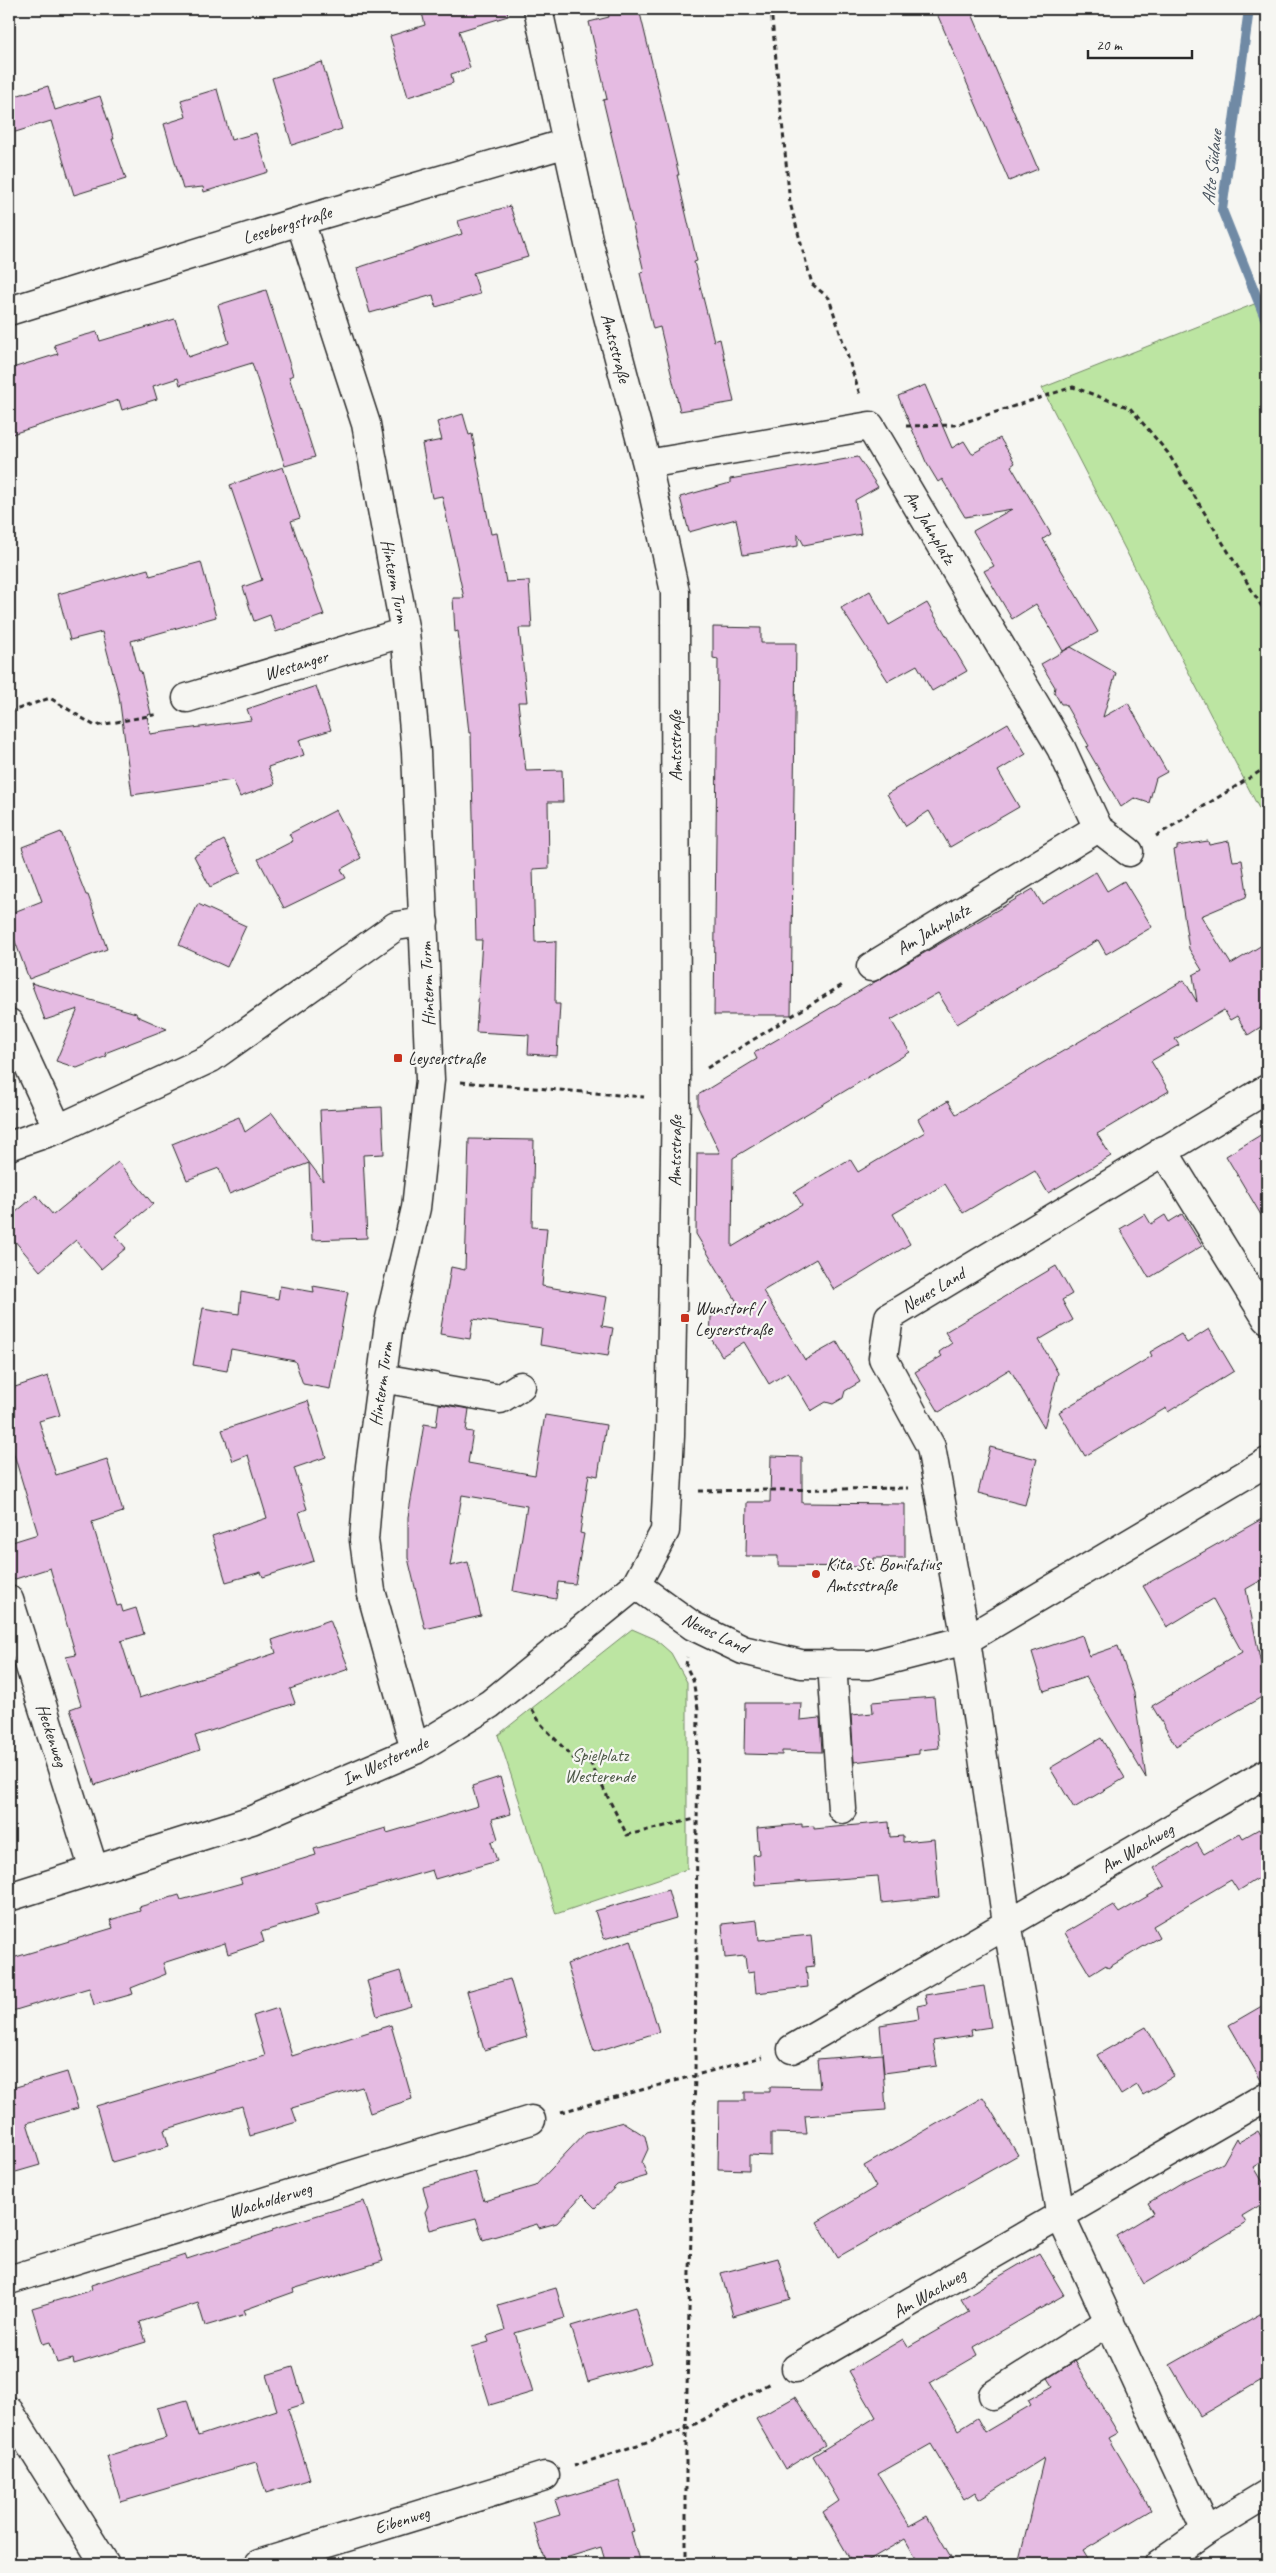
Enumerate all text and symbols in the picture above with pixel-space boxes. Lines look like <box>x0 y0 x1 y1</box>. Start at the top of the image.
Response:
scale bar <box>1088 28 1192 60</box>
text: 20 m <box>1096 36 1123 55</box>
water label: Alte Südaue <box>1196 127 1228 207</box>
street label: Lesebergstraße <box>240 201 335 249</box>
street label: Amtsstraße <box>596 311 636 386</box>
street label: Am Jahnplatz <box>900 486 962 570</box>
street label: Hinterm Turm <box>376 537 414 625</box>
street label: Westanger <box>262 645 332 685</box>
street label: Amtsstraße <box>664 710 686 781</box>
street label: Am Jahnplatz <box>892 897 976 959</box>
street label: Hinterm Turm <box>414 940 439 1027</box>
place label: Leyserstraße <box>408 1047 486 1069</box>
marker: Leyserstraße <box>392 1052 404 1064</box>
street label: Amtsstraße <box>663 1114 687 1187</box>
street label: Neues Land <box>897 1261 971 1318</box>
place label: Wunstorf / Leyserstraße <box>695 1297 773 1340</box>
marker: Wunstorf / Leyserstraße <box>679 1312 691 1324</box>
street label: Hinterm Turm <box>364 1340 398 1427</box>
place label: Kita St. Bonifatius Amtsstraße <box>826 1553 942 1596</box>
marker: Kita St. Bonifatius Amtsstraße <box>810 1568 822 1580</box>
street label: Neues Land <box>678 1608 754 1660</box>
street label: Heckenweg <box>32 1701 73 1771</box>
street label: Im Westerende <box>339 1731 432 1790</box>
park label: Spielplatz Westerende <box>565 1744 636 1787</box>
street label: Am Wachweg <box>1097 1818 1179 1878</box>
street label: Wacholderweg <box>226 2176 316 2223</box>
street label: Am Wachweg <box>889 2263 971 2323</box>
street label: Eibenweg <box>372 2501 434 2539</box>

